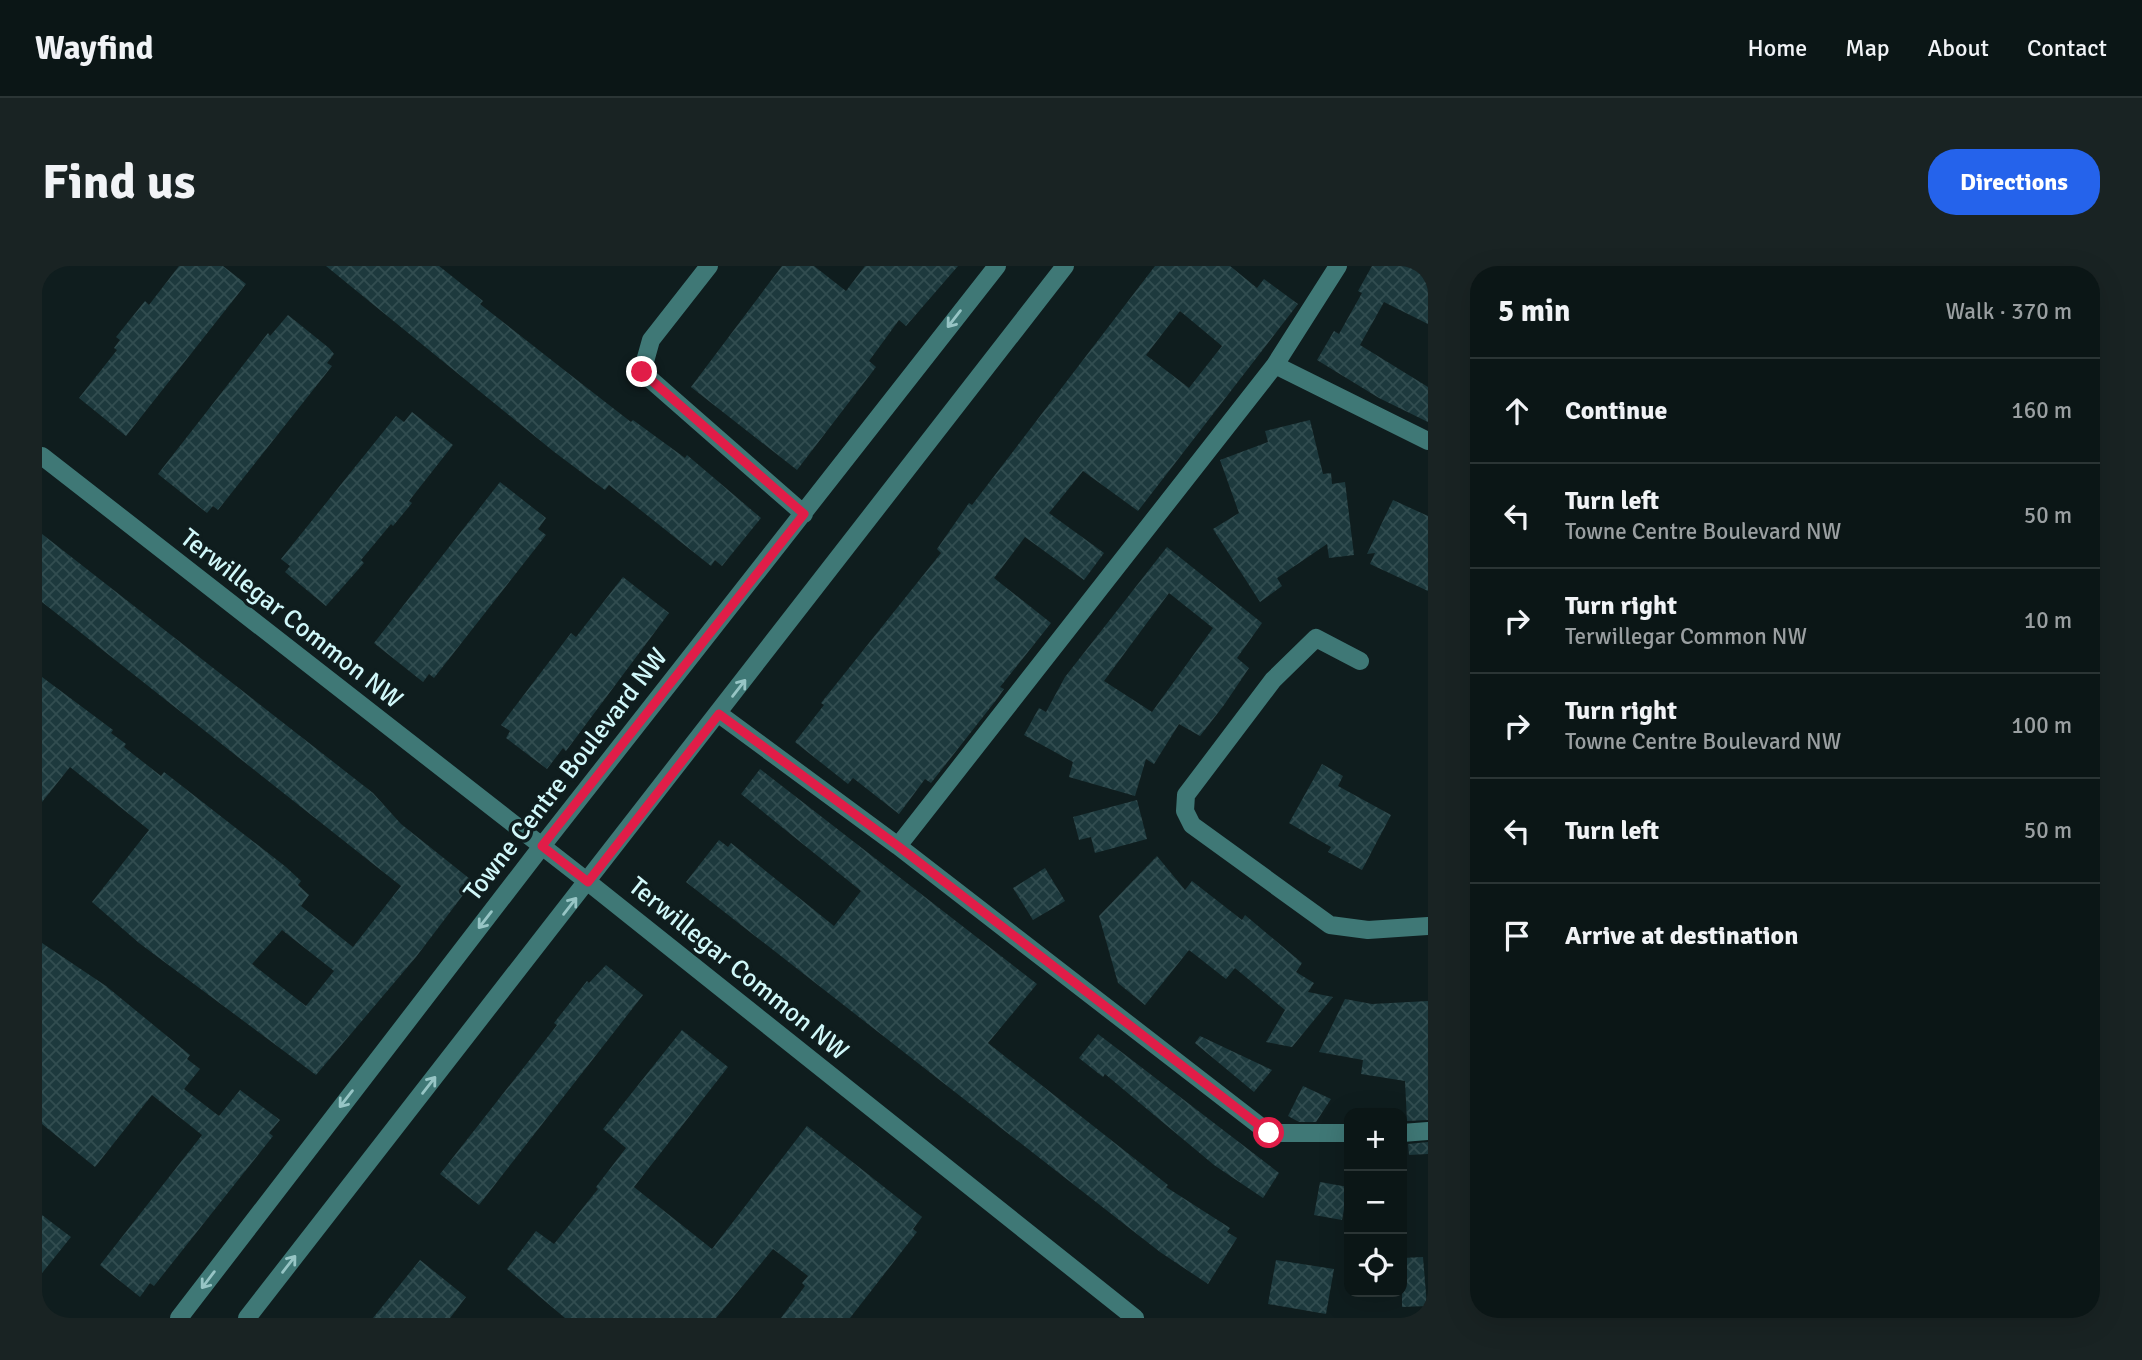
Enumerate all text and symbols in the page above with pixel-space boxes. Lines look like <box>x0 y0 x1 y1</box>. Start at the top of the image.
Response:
text: Wayfind <box>35 28 154 69</box>
text: Home <box>1747 33 1807 63</box>
text: Map <box>1845 33 1890 63</box>
text: About <box>1928 33 1989 63</box>
text: Contact <box>2027 33 2107 63</box>
button: Directions <box>1928 149 2100 215</box>
text: Find us <box>42 152 195 212</box>
text: 5 min <box>1498 293 1570 330</box>
text: Walk · 370 m <box>1946 297 2072 326</box>
one-way arrow <box>947 310 962 328</box>
route end <box>626 356 657 387</box>
icon: ahead <box>1498 392 1536 430</box>
text: Continue <box>1565 395 1667 427</box>
text: 160 m <box>2011 396 2072 425</box>
text: Turn left <box>1565 485 1659 517</box>
icon: left <box>1498 497 1536 535</box>
text: 50 m <box>2024 501 2072 530</box>
text: Towne Centre Boulevard NW <box>1565 517 1841 546</box>
street label: Terwillegar Common NW <box>174 522 409 716</box>
text: Turn right <box>1565 590 1677 622</box>
icon: right <box>1498 602 1536 640</box>
text: 10 m <box>2024 606 2072 635</box>
text: Terwillegar Common NW <box>1565 622 1807 651</box>
street label: Towne Centre Boulevard NW <box>457 642 675 908</box>
one-way arrow <box>732 679 747 697</box>
text: Turn right <box>1565 695 1677 727</box>
icon: right <box>1498 707 1536 745</box>
text: 100 m <box>2011 711 2072 740</box>
text: Towne Centre Boulevard NW <box>1565 727 1841 756</box>
icon: left <box>1498 812 1536 850</box>
text: Turn left <box>1565 815 1659 847</box>
text: 50 m <box>2024 816 2072 845</box>
street label: Terwillegar Common NW <box>622 870 855 1067</box>
one-way arrow <box>562 897 577 915</box>
one-way arrow <box>478 910 493 928</box>
icon: arrive <box>1498 917 1536 955</box>
text: Arrive at destination <box>1565 920 1798 952</box>
one-way arrow <box>422 1076 437 1095</box>
one-way arrow <box>339 1090 354 1108</box>
map controls <box>1344 1108 1407 1297</box>
button: + <box>1344 1108 1407 1171</box>
route start <box>1253 1117 1284 1148</box>
button: − <box>1344 1171 1407 1234</box>
button: locate <box>1344 1234 1407 1297</box>
one-way arrow <box>282 1256 297 1274</box>
one-way arrow <box>201 1271 216 1289</box>

